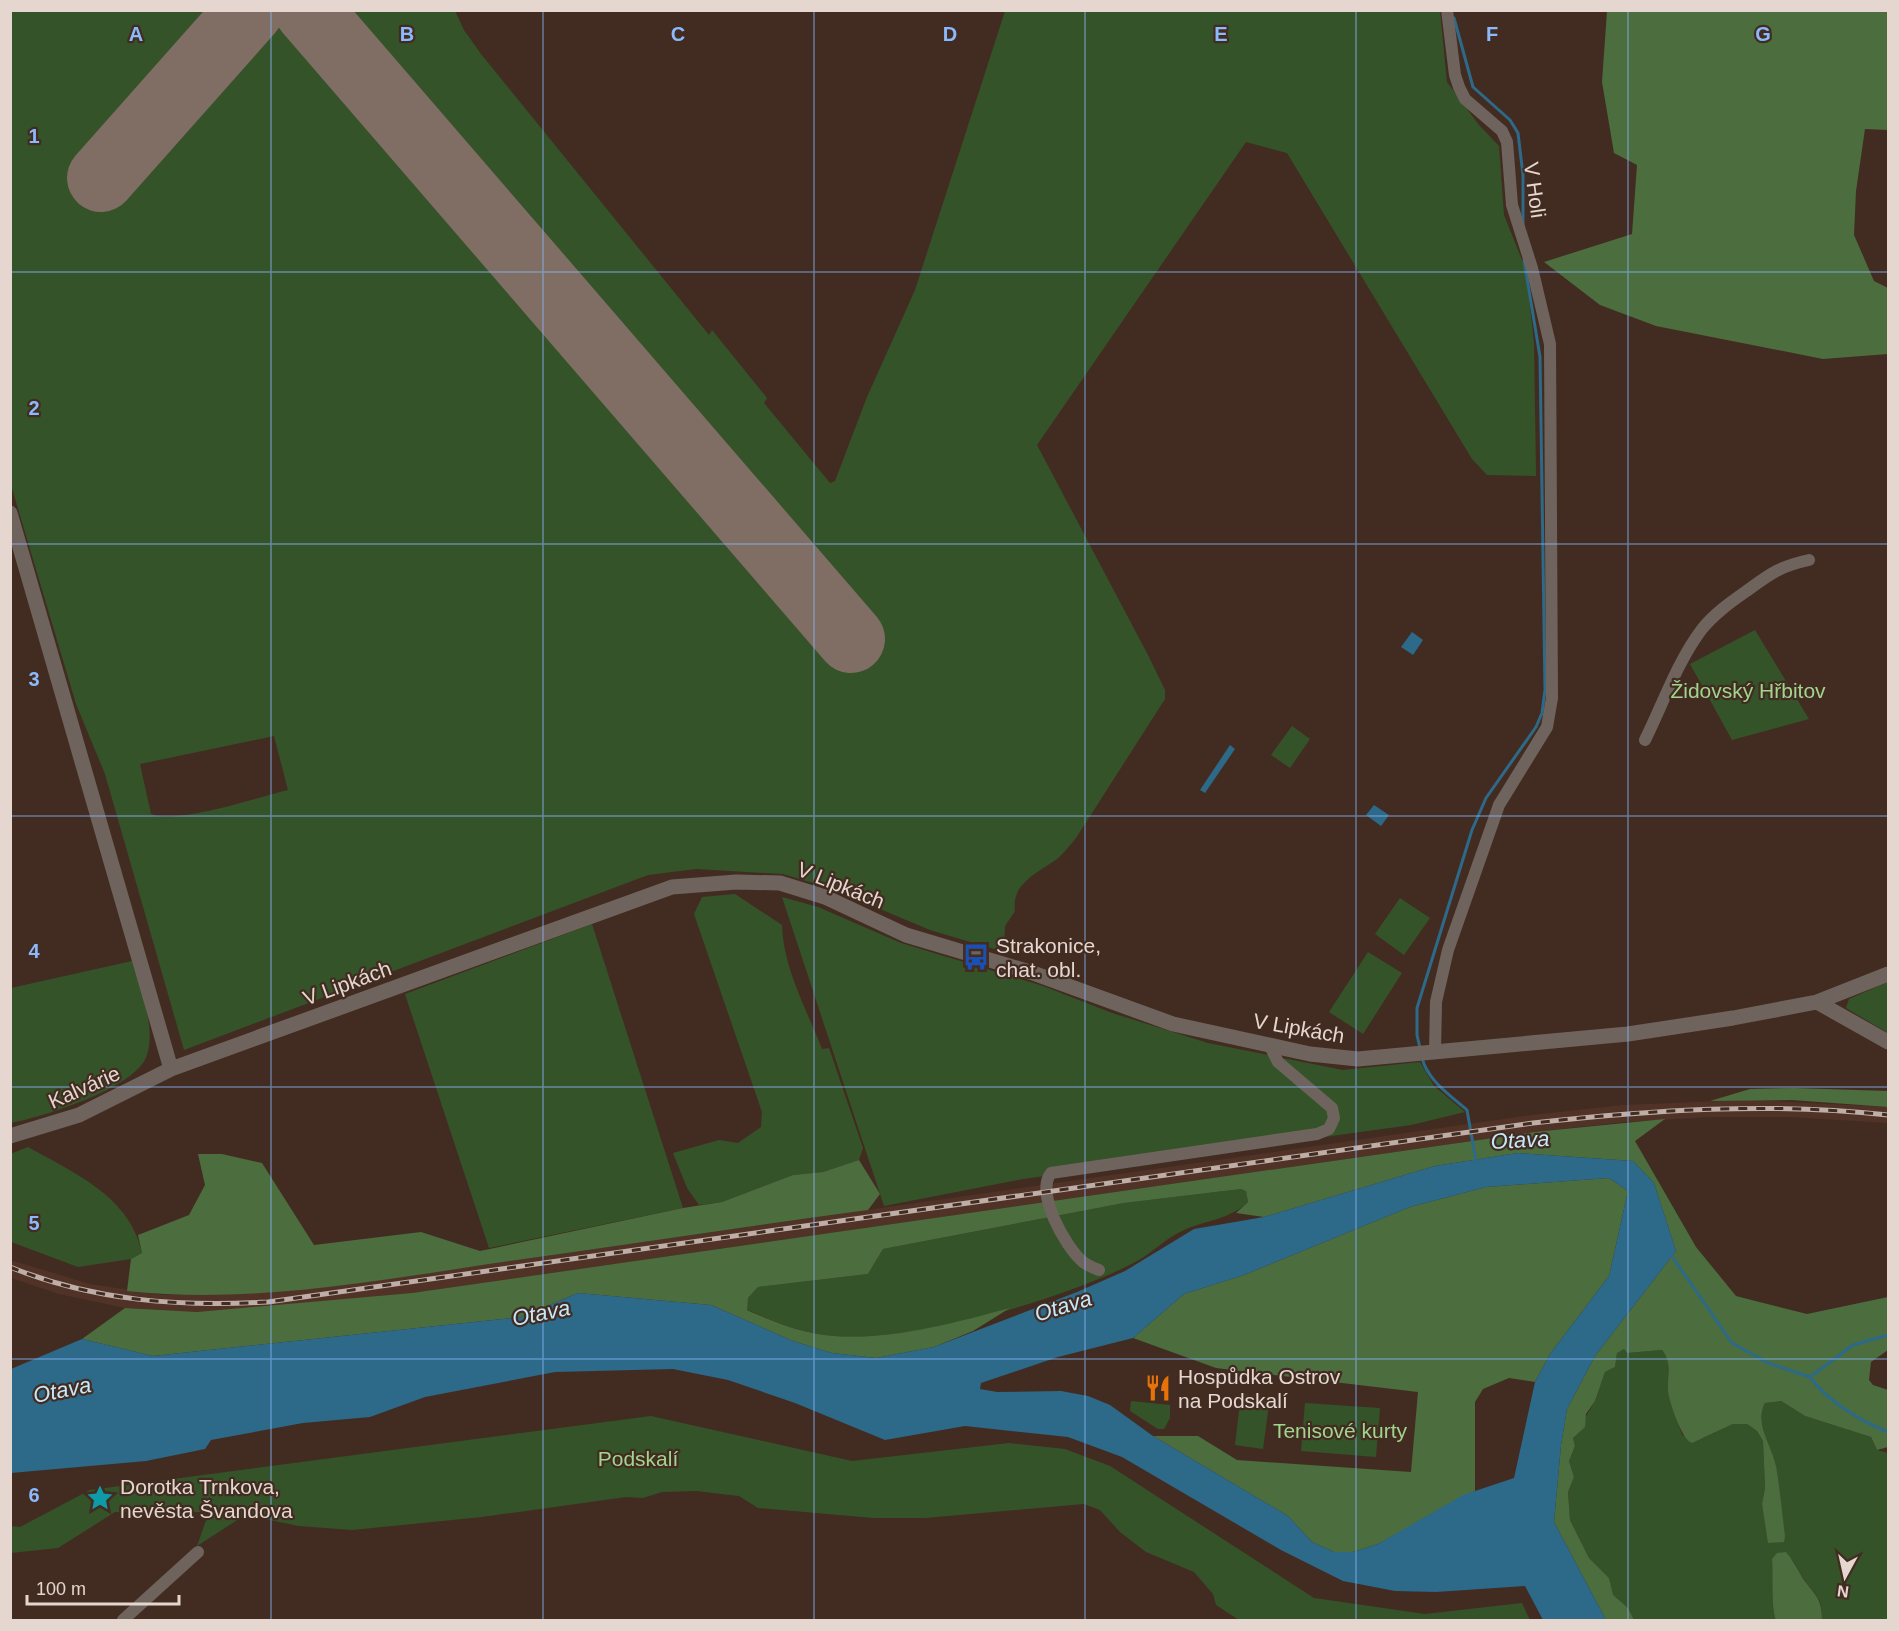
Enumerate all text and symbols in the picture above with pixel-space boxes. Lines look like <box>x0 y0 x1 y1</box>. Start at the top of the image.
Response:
text: A <box>129 23 143 45</box>
text: B <box>400 23 414 45</box>
text: C <box>671 23 685 45</box>
text: D <box>943 23 957 45</box>
text: E <box>1214 23 1228 45</box>
text: F <box>1486 23 1498 45</box>
text: G <box>1755 23 1771 45</box>
text: 1 <box>28 125 40 147</box>
street label: V Holi <box>1520 161 1550 219</box>
text: 2 <box>28 397 40 419</box>
text: 3 <box>28 668 40 690</box>
park label: Židovský Hřbitov <box>1670 679 1826 702</box>
street label: V Lipkách <box>794 857 888 913</box>
place label: Strakonice, chat. obl. <box>996 934 1101 981</box>
text: 4 <box>28 940 40 962</box>
bus stop icon: Strakonice, chat. obl. <box>961 942 991 972</box>
street label: V Lipkách <box>300 956 394 1010</box>
street label: V Lipkách <box>1252 1009 1346 1047</box>
street label: Kalvárie <box>45 1061 123 1113</box>
water label: Otava <box>1490 1126 1550 1154</box>
text: 5 <box>28 1212 40 1234</box>
water label: Otava <box>1031 1285 1095 1327</box>
water label: Otava <box>510 1295 572 1331</box>
place label: Hospůdka Ostrov na Podskalí <box>1178 1365 1341 1412</box>
water label: Otava <box>31 1372 93 1408</box>
restaurant icon: Hospůdka Ostrov na Podskalí <box>1143 1373 1173 1403</box>
park label: Tenisové kurty <box>1273 1419 1408 1442</box>
park label: Podskalí <box>598 1447 678 1470</box>
place label: Dorotka Trnkova, nevěsta Švandova <box>120 1475 293 1522</box>
place icon: Dorotka Trnkova, nevěsta Švandova <box>85 1483 115 1513</box>
text: 6 <box>28 1484 40 1506</box>
north arrow <box>1815 1547 1875 1607</box>
scale bar <box>27 1568 178 1606</box>
text: 100 m <box>36 1579 86 1599</box>
text: N <box>1836 1582 1850 1601</box>

